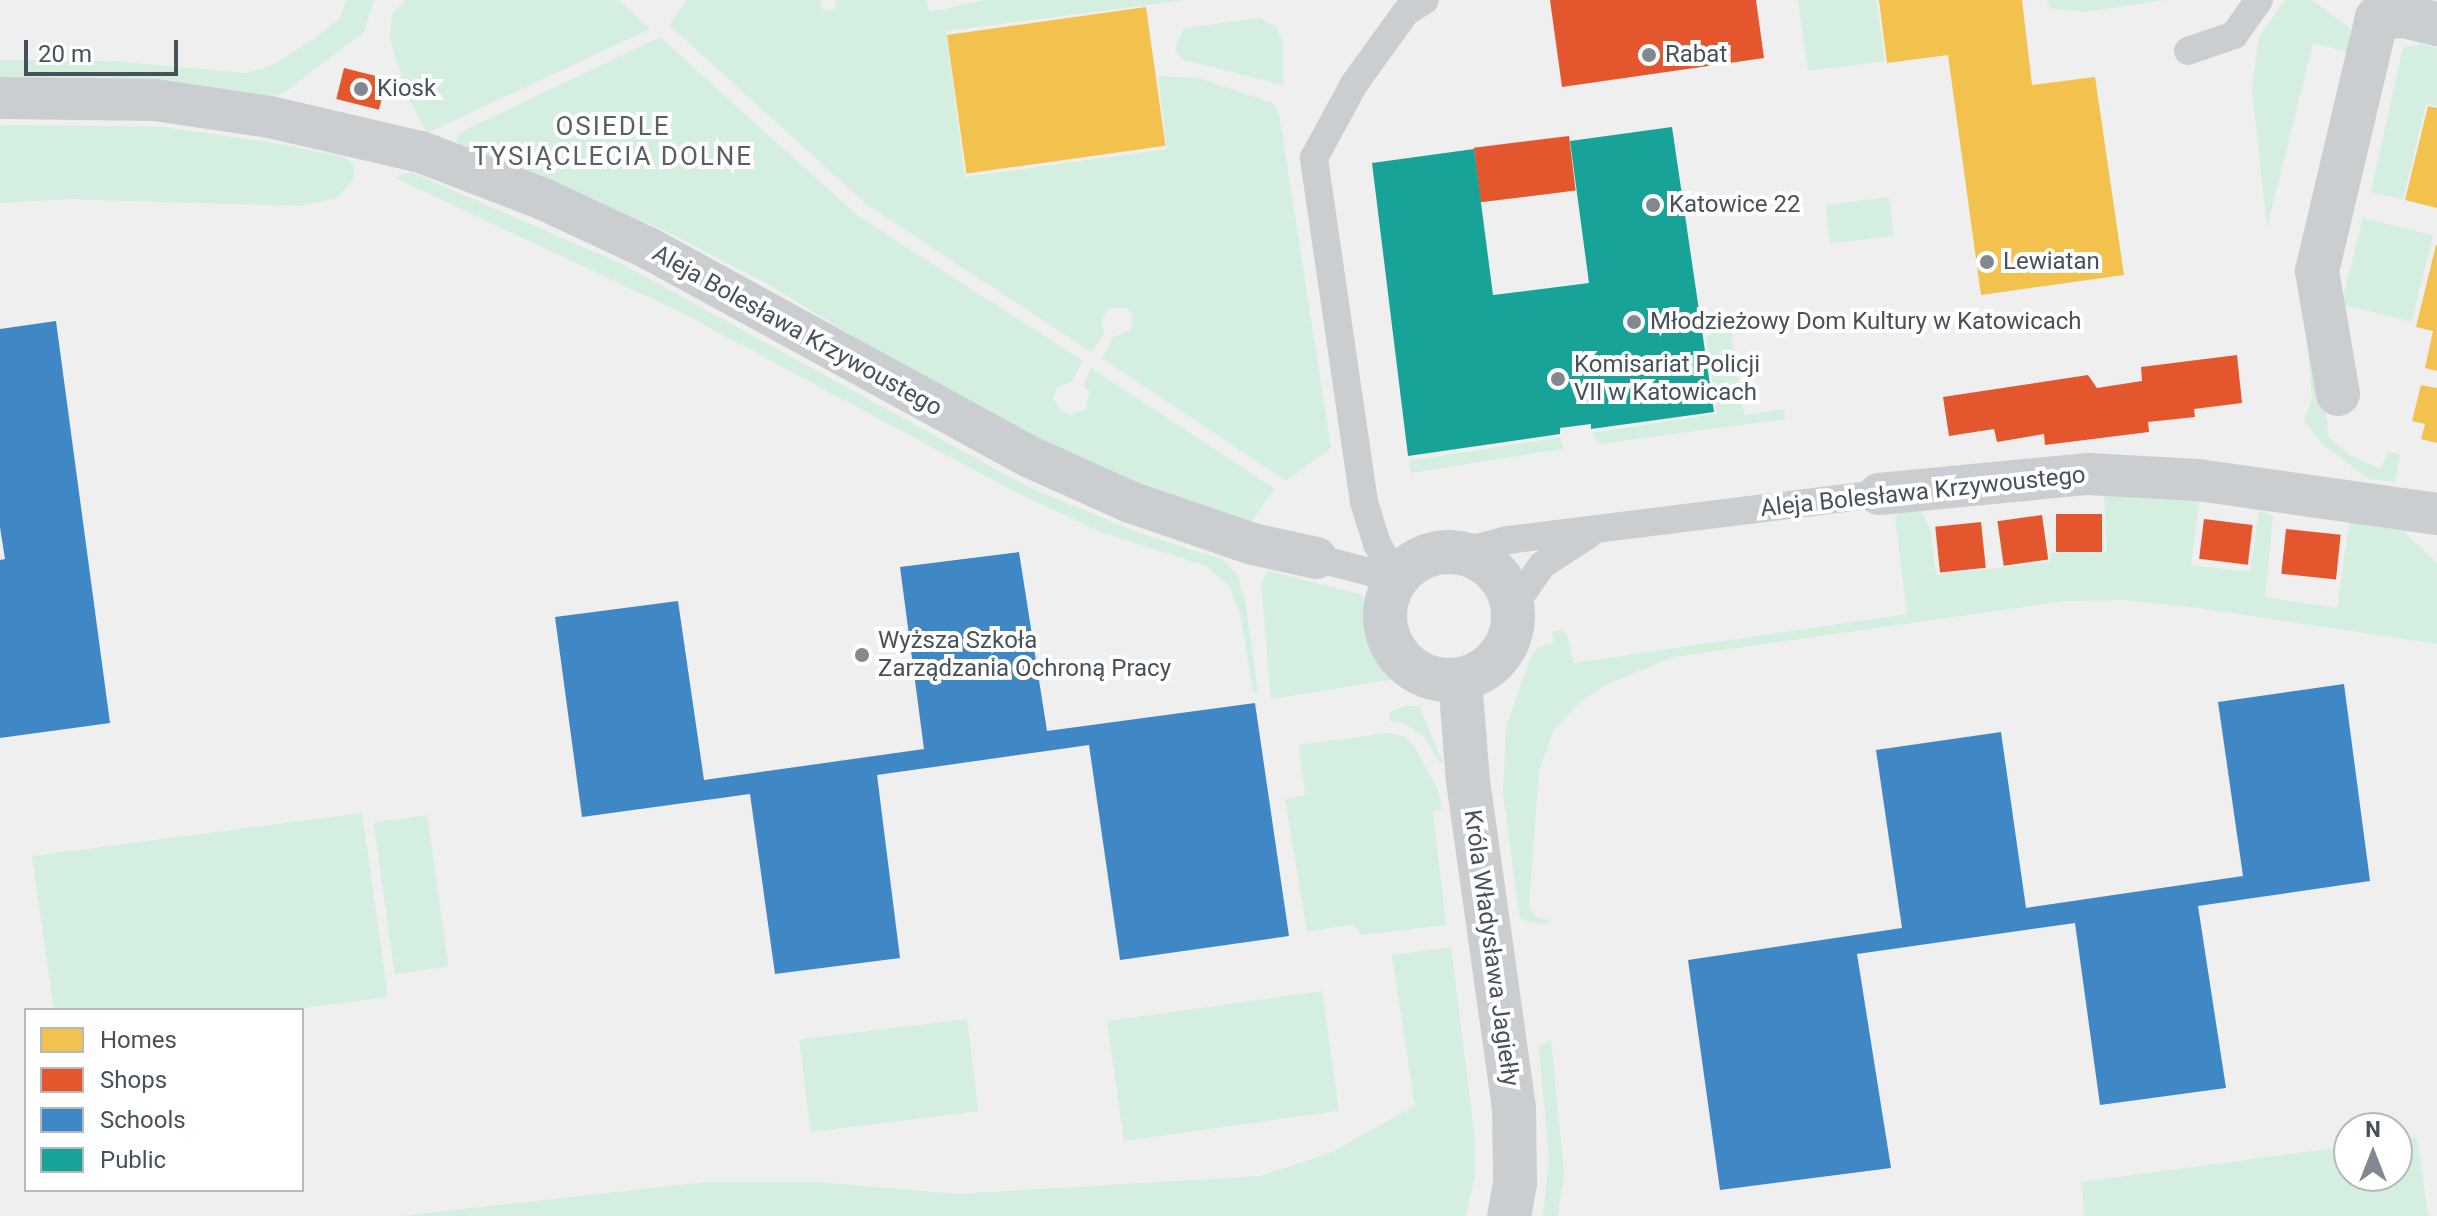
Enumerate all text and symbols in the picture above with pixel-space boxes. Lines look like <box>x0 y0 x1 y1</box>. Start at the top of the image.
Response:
scale bar <box>28 24 182 74</box>
text: 20 m <box>38 40 92 68</box>
place label: Rabat <box>1665 41 1727 69</box>
marker: Rabat <box>1640 46 1658 64</box>
place label: Kiosk <box>377 75 436 103</box>
marker: Kiosk <box>352 80 370 98</box>
district label: OSIEDLE TYSIĄCLECIA DOLNE <box>473 111 753 172</box>
place label: Katowice 22 <box>1669 191 1801 219</box>
marker: Katowice 22 <box>1644 196 1662 214</box>
street label: Aleja Bolesława Krzywoustego <box>647 239 947 423</box>
place label: Lewiatan <box>2003 248 2100 276</box>
marker: Lewiatan <box>1978 253 1996 271</box>
place label: Młodzieżowy Dom Kultury w Katowicach <box>1650 308 2082 336</box>
marker: Młodzieżowy Dom Kultury w Katowicach <box>1625 313 1643 331</box>
place label: Komisariat Policji VII w Katowicach <box>1574 351 1760 407</box>
marker: Komisariat Policji VII w Katowicach <box>1549 370 1567 388</box>
street label: Aleja Bolesława Krzywoustego <box>1759 461 2087 523</box>
place label: Wyższa Szkoła Zarządzania Ochroną Pracy <box>878 627 1171 683</box>
marker: Wyższa Szkoła Zarządzania Ochroną Pracy <box>853 646 871 664</box>
street label: Króla Władysława Jagiełły <box>1457 808 1525 1088</box>
legend <box>24 1008 304 1192</box>
text: Homes <box>100 1026 177 1054</box>
text: Shops <box>100 1066 167 1094</box>
text: Schools <box>100 1106 186 1134</box>
north arrow <box>2333 1112 2413 1192</box>
text: N <box>2365 1117 2381 1142</box>
text: Public <box>100 1146 166 1174</box>

